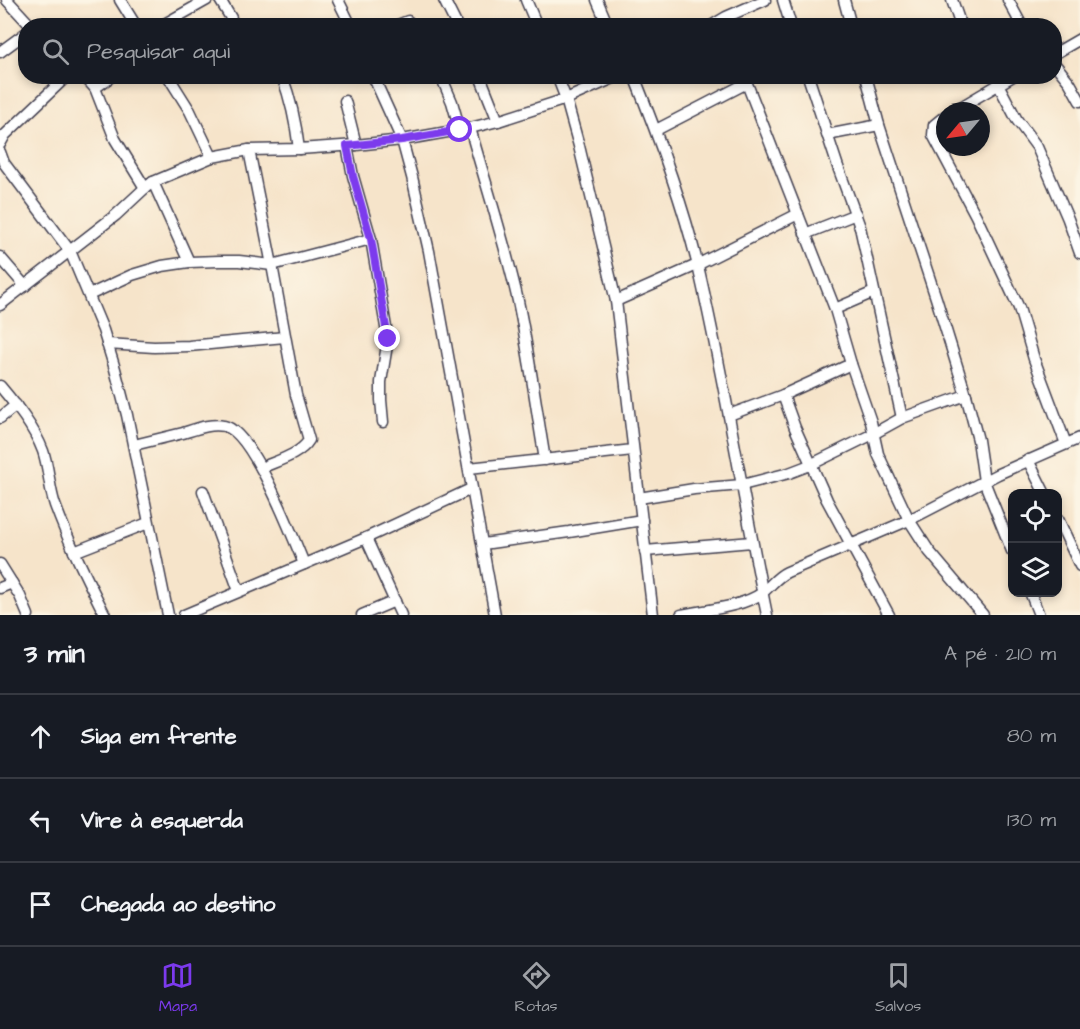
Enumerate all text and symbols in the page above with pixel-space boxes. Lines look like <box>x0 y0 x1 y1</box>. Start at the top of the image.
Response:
search box <box>18 18 1062 84</box>
icon: search <box>39 35 72 68</box>
text: Pesquisar aqui <box>87 36 230 67</box>
north arrow <box>936 102 990 156</box>
route start <box>446 116 472 142</box>
route end <box>374 325 400 351</box>
map controls <box>1008 489 1062 597</box>
button: locate <box>1008 489 1062 543</box>
button: layers <box>1008 543 1062 597</box>
text: 3 min <box>24 636 85 672</box>
text: A pé · 210 m <box>944 640 1056 668</box>
icon: ahead <box>24 720 57 753</box>
text: Siga em frente <box>81 721 237 752</box>
text: 80 m <box>1007 722 1056 750</box>
icon: left <box>24 804 57 837</box>
text: Vire à esquerda <box>81 805 243 836</box>
text: 130 m <box>1007 806 1056 834</box>
icon: arrive <box>24 888 57 921</box>
text: Chegada ao destino <box>81 889 275 920</box>
tab: Mapa <box>159 959 197 1017</box>
tab: Rotas <box>515 959 558 1017</box>
tab: Salvos <box>875 959 921 1017</box>

